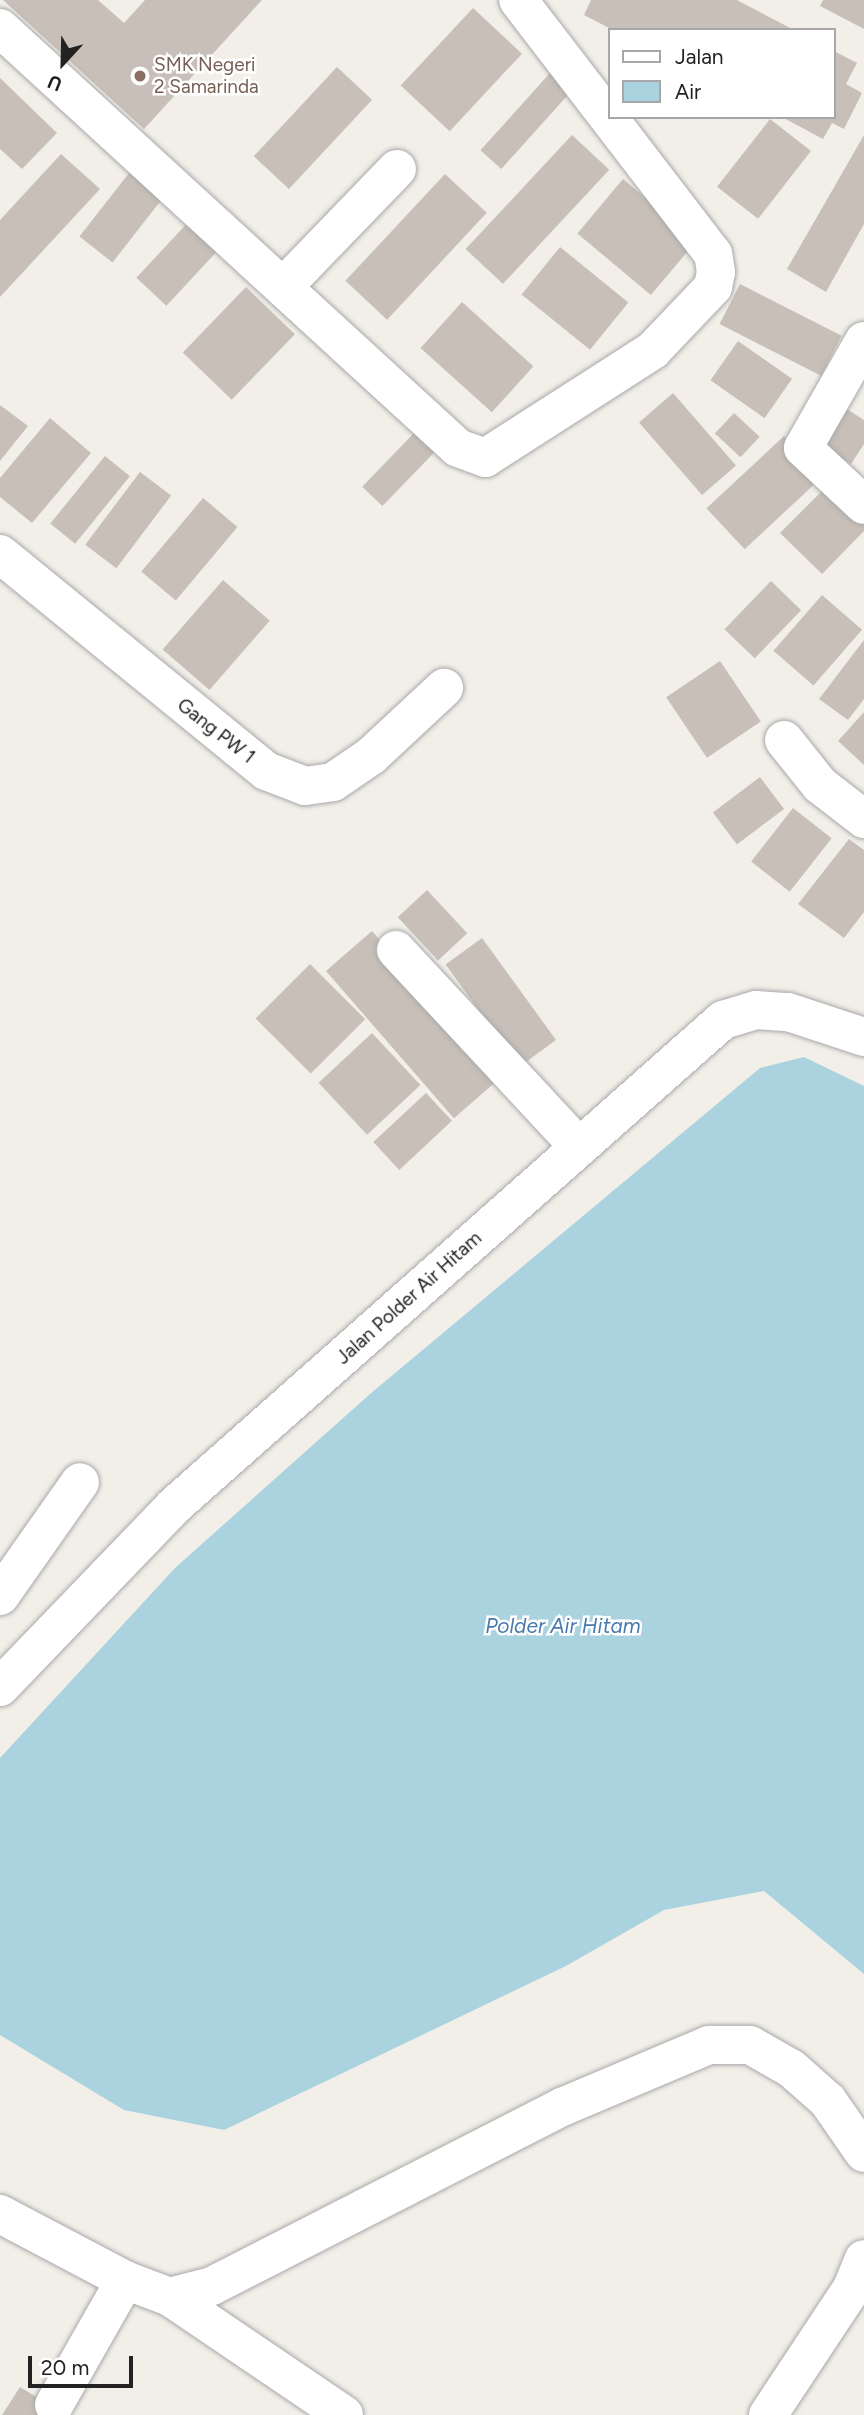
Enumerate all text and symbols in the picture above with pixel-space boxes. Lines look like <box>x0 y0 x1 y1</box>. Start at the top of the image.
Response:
north arrow <box>28 28 98 98</box>
legend <box>608 28 836 119</box>
text: Jalan <box>675 44 724 69</box>
place label: SMK Negeri 2 Samarinda <box>154 54 259 98</box>
marker: SMK Negeri 2 Samarinda <box>132 68 148 84</box>
text: U <box>44 70 65 96</box>
text: Air <box>675 79 701 104</box>
street label: Gang PW 1 <box>173 694 259 768</box>
street label: Jalan Polder Air Hitam <box>332 1227 486 1369</box>
water label: Polder Air Hitam <box>485 1613 641 1639</box>
scale bar <box>32 2342 136 2386</box>
text: 20 m <box>41 2355 89 2380</box>

